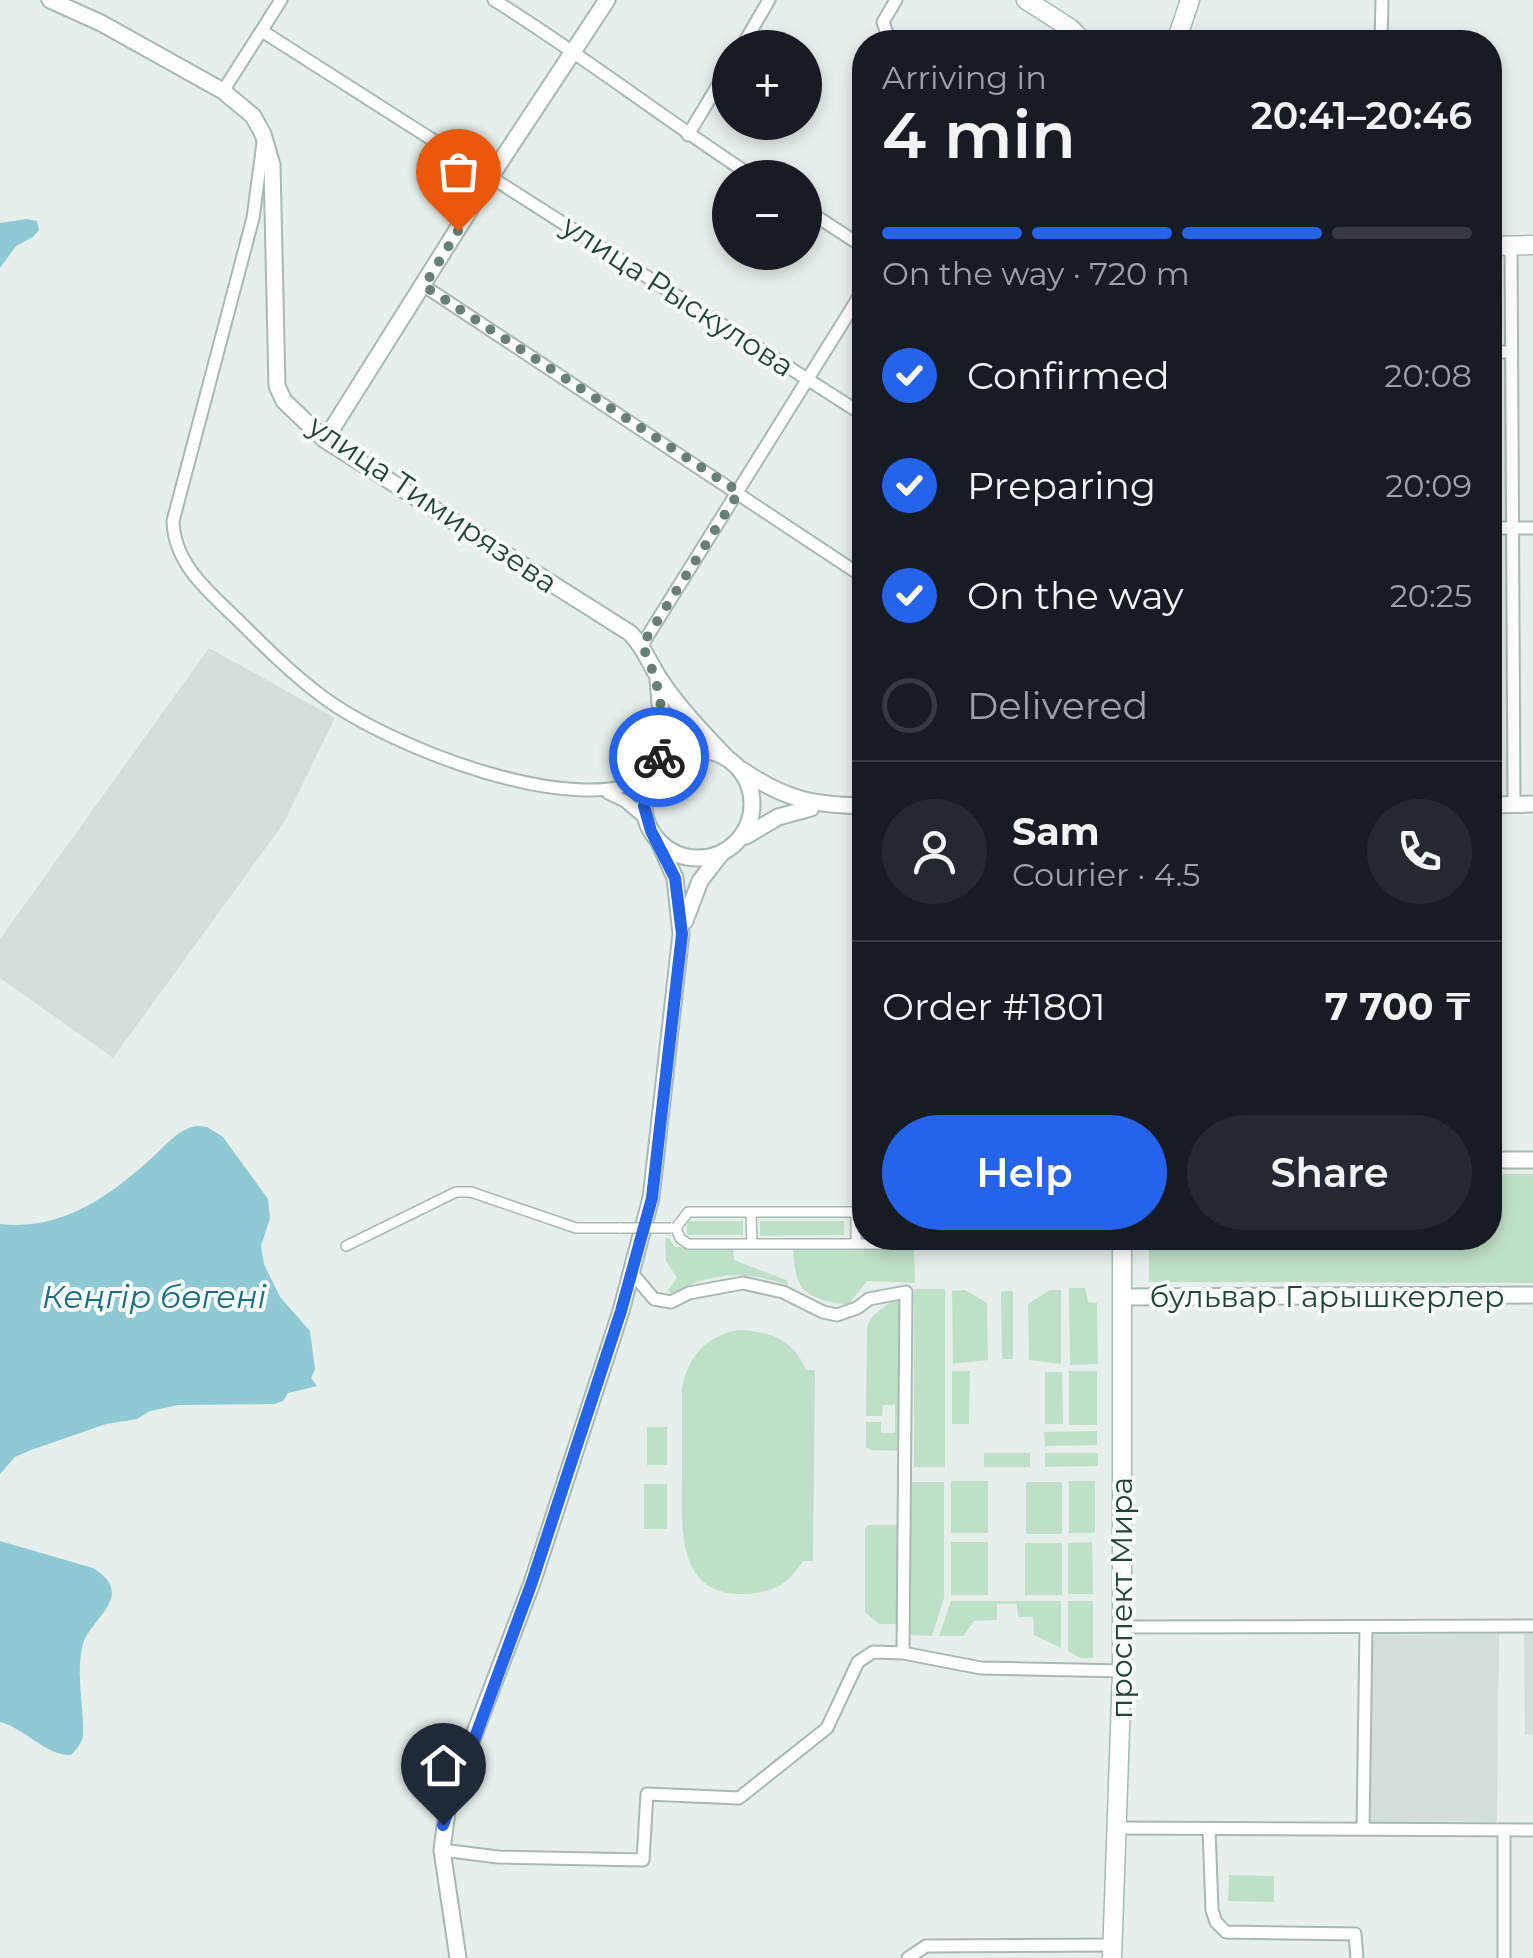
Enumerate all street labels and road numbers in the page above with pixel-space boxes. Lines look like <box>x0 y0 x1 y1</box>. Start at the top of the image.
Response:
street label: улица Рыскулова <box>554 207 801 385</box>
street label: улица Тимирязева <box>301 406 564 601</box>
street label: бульвар Гарышкерлер <box>1149 1278 1505 1315</box>
street label: проспект Мира <box>1103 1477 1140 1719</box>

